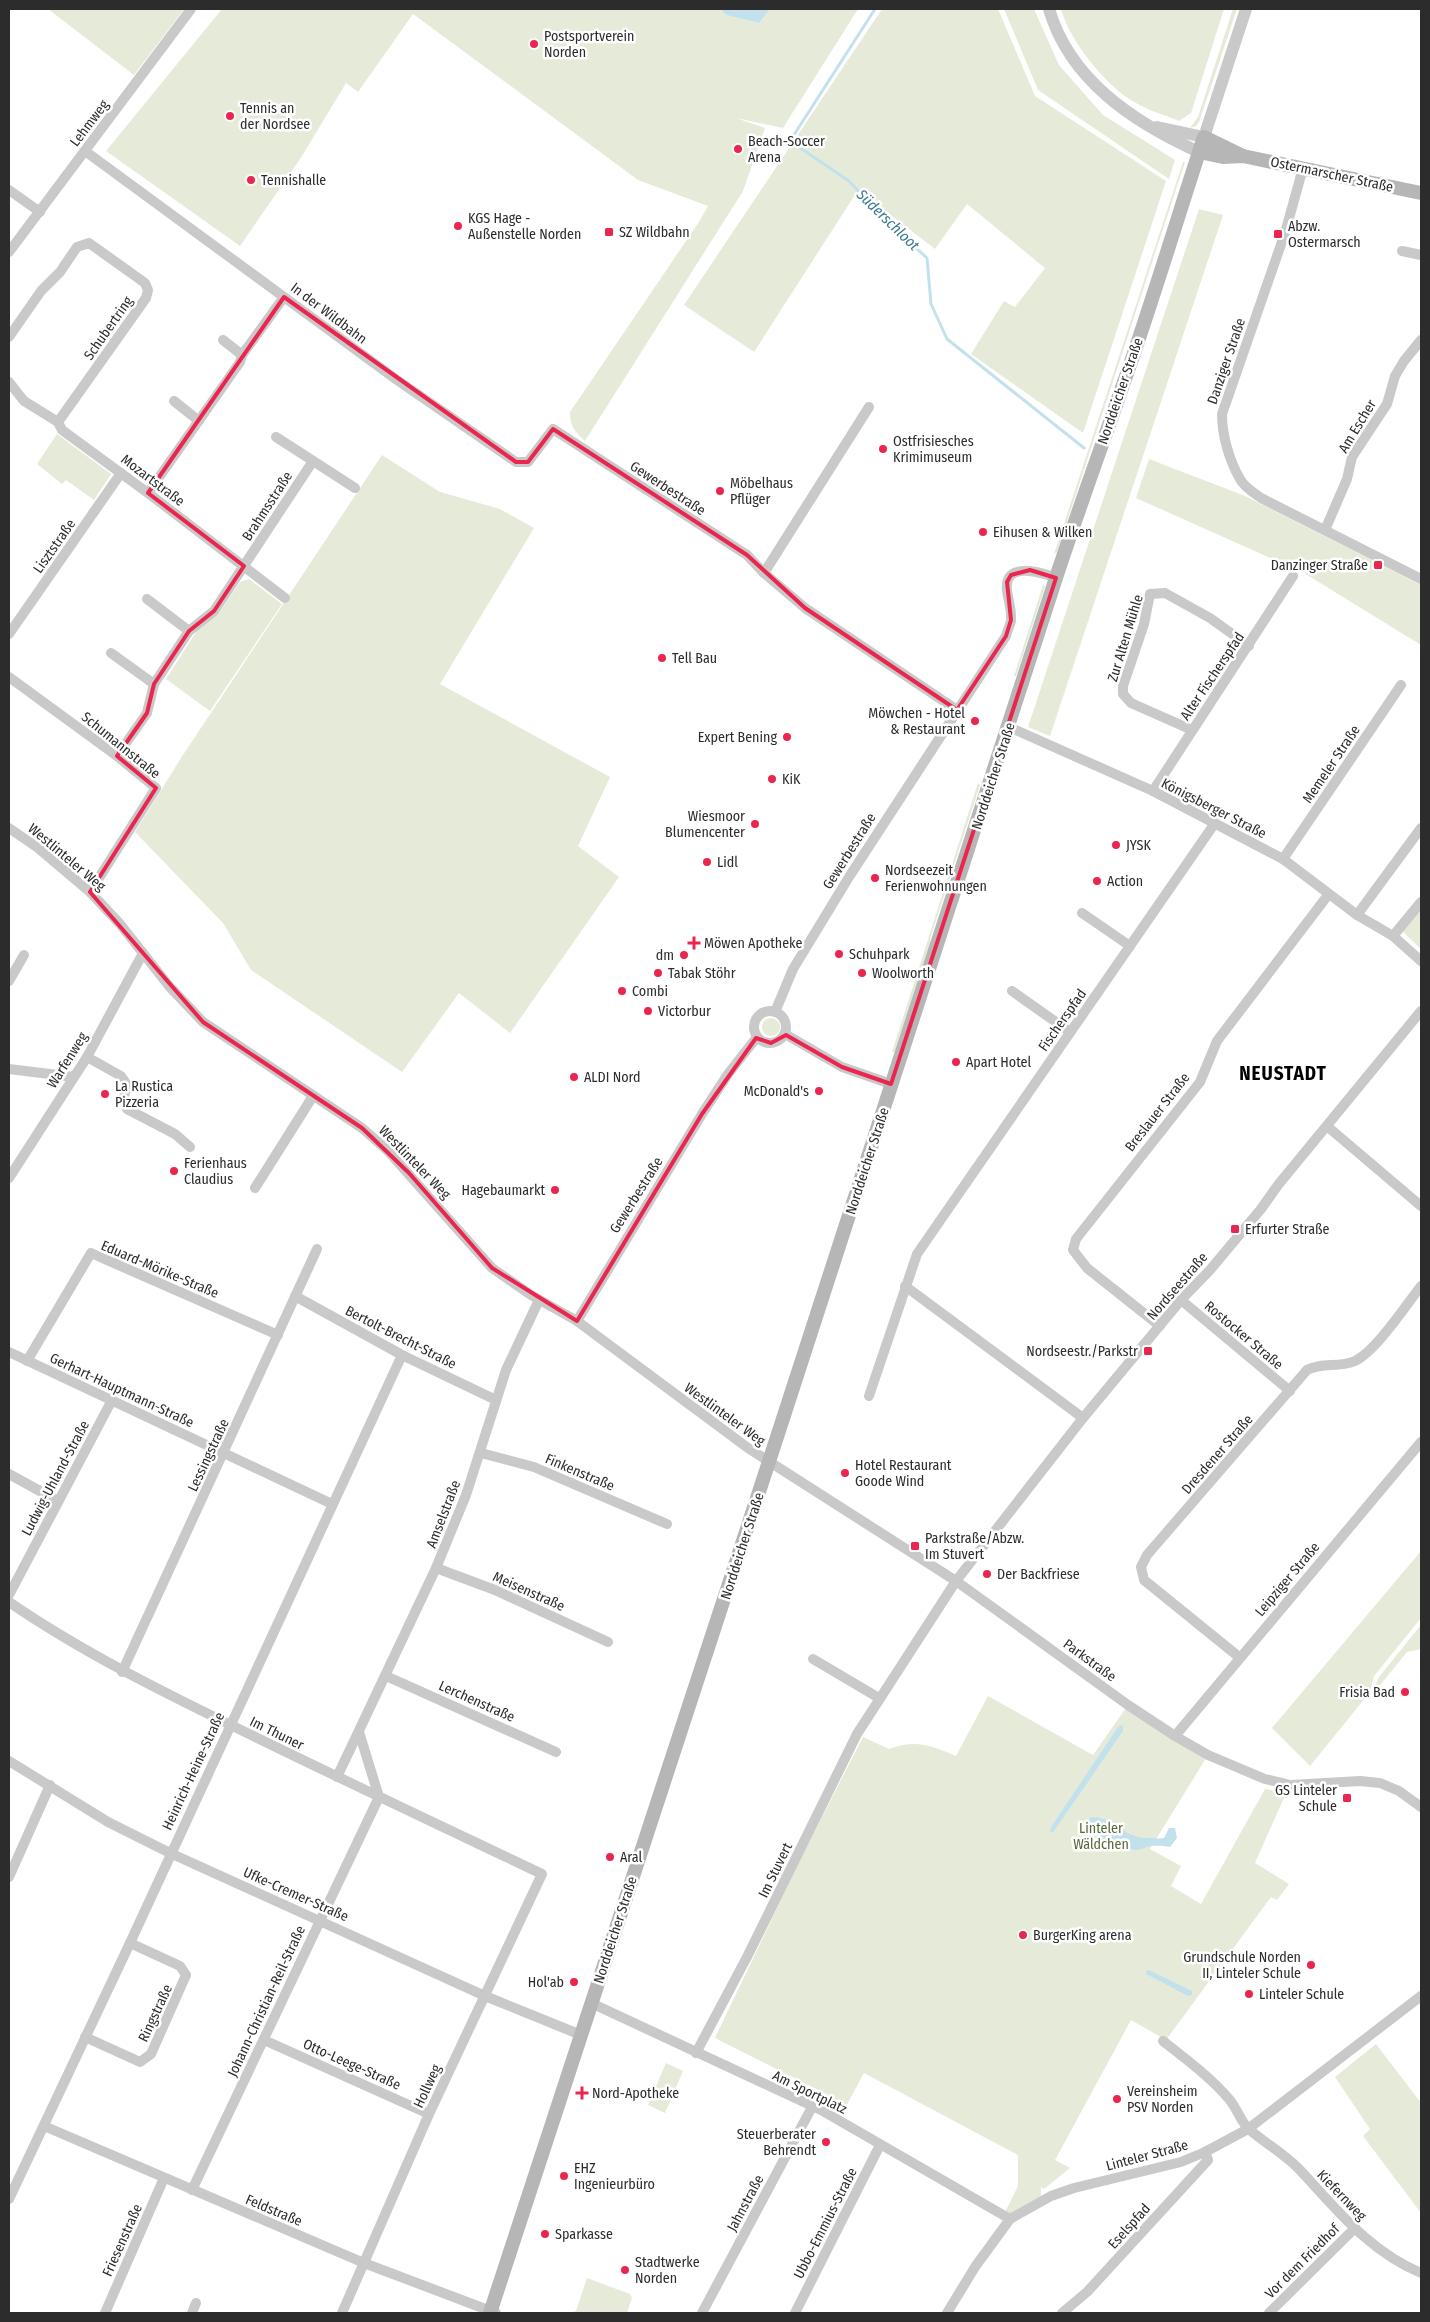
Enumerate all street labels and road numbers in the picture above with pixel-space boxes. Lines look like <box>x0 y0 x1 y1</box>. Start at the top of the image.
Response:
street label: Lehmweg <box>66 96 113 150</box>
street label: Ostermarscher Straße <box>1269 153 1395 196</box>
street label: In der Wildbahn <box>287 279 370 348</box>
street label: Schubertring <box>80 293 137 363</box>
street label: Danziger Straße <box>1204 316 1249 406</box>
street label: Norddeicher Straße <box>1094 336 1147 447</box>
street label: Am Escher <box>1335 396 1380 456</box>
street label: Mozartstraße <box>118 451 188 510</box>
street label: Gewerbestraße <box>627 458 709 519</box>
street label: Brahmsstraße <box>239 468 296 544</box>
street label: Lisztstraße <box>30 516 79 577</box>
street label: Zur Alten Mühle <box>1104 593 1147 684</box>
street label: Alter Fischerspfad <box>1177 629 1248 724</box>
street label: Schumannstraße <box>78 708 164 782</box>
street label: Norddeicher Straße <box>968 720 1019 832</box>
street label: Memeler Straße <box>1299 722 1364 807</box>
street label: Königsberger Straße <box>1158 775 1269 842</box>
street label: Gewerbestraße <box>819 810 880 892</box>
street label: Westlinteler Weg <box>24 820 109 895</box>
street label: Fischerspfad <box>1035 986 1090 1055</box>
street label: Warfenweg <box>44 1029 92 1091</box>
street label: Breslauer Straße <box>1121 1070 1193 1155</box>
street label: Norddeicher Straße <box>842 1105 893 1217</box>
street label: Westlinteler Weg <box>375 1122 454 1203</box>
street label: Gewerbestraße <box>606 1154 667 1236</box>
street label: Eduard-Mörike-Straße <box>98 1237 221 1302</box>
street label: Nordseestraße <box>1143 1249 1211 1324</box>
street label: Rostocker Straße <box>1201 1298 1286 1373</box>
street label: Bertolt-Brecht-Straße <box>342 1302 459 1373</box>
street label: Gerhart-Hauptmann-Straße <box>47 1350 197 1431</box>
street label: Westlinteler Weg <box>681 1379 769 1450</box>
street label: Dresdener Straße <box>1178 1411 1257 1498</box>
street label: Lessingstraße <box>184 1416 233 1494</box>
street label: Ludwig-Uhland-Straße <box>18 1418 93 1539</box>
street label: Finkenstraße <box>543 1450 617 1495</box>
street label: Amselstraße <box>423 1478 464 1550</box>
street label: Norddeicher Straße <box>717 1490 768 1602</box>
street label: Leipziger Straße <box>1251 1539 1323 1620</box>
street label: Meisenstraße <box>490 1568 567 1615</box>
street label: Parkstraße <box>1060 1636 1119 1685</box>
street label: Lerchenstraße <box>436 1677 517 1726</box>
street label: Heinrich-Heine-Straße <box>159 1709 228 1833</box>
street label: Im Thuner <box>247 1713 307 1754</box>
street label: Im Stuvert <box>755 1840 796 1901</box>
street label: Ufke-Cremer-Straße <box>241 1864 351 1925</box>
street label: Norddeicher Straße <box>590 1874 641 1986</box>
street label: Johann-Christian-Reil-Straße <box>224 1923 309 2080</box>
street label: Ringstraße <box>135 1982 176 2045</box>
street label: Otto-Leege-Straße <box>300 2035 403 2094</box>
street label: Hollweg <box>410 2061 445 2111</box>
street label: Am Sportplatz <box>770 2067 850 2118</box>
street label: Linteler Straße <box>1104 2136 1190 2175</box>
street label: Ubbo-Emmius-Straße <box>790 2165 861 2282</box>
street label: Kiefernweg <box>1313 2166 1370 2225</box>
street label: Jahnstraße <box>723 2172 767 2234</box>
street label: Feldstraße <box>243 2191 305 2230</box>
street label: Eselspfad <box>1105 2200 1154 2252</box>
street label: Friesenstraße <box>99 2201 146 2279</box>
street label: Vor dem Friedhof <box>1262 2219 1344 2302</box>

